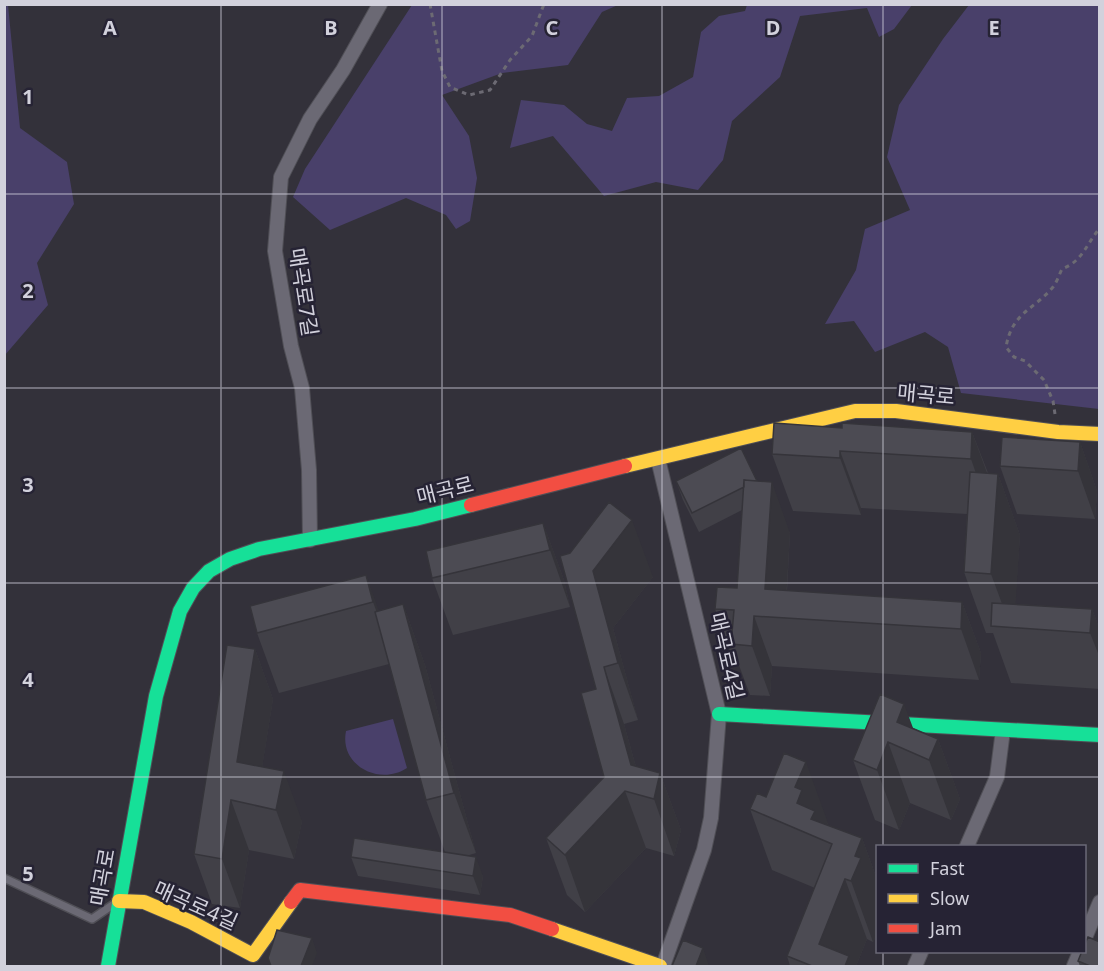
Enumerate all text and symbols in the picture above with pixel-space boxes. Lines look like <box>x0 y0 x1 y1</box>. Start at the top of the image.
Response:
text: A <box>103 14 117 41</box>
text: B <box>324 14 338 41</box>
text: C <box>546 14 559 41</box>
text: D <box>766 14 780 41</box>
text: E <box>988 14 1000 41</box>
text: 1 <box>22 83 34 110</box>
street label: 매곡로7길 <box>283 246 325 338</box>
text: 2 <box>22 277 34 304</box>
street label: 매곡로 <box>896 378 956 410</box>
street label: 매곡로 <box>413 469 477 511</box>
text: 3 <box>22 471 34 498</box>
street label: 매곡로4길 <box>703 609 751 703</box>
text: 4 <box>22 666 34 693</box>
legend <box>876 845 1086 953</box>
street label: 매곡로 <box>83 846 121 908</box>
text: Fast <box>930 856 965 880</box>
text: 5 <box>22 860 34 887</box>
street label: 매곡로4길 <box>150 874 242 936</box>
text: Slow <box>930 886 969 910</box>
text: Jam <box>928 916 962 940</box>

